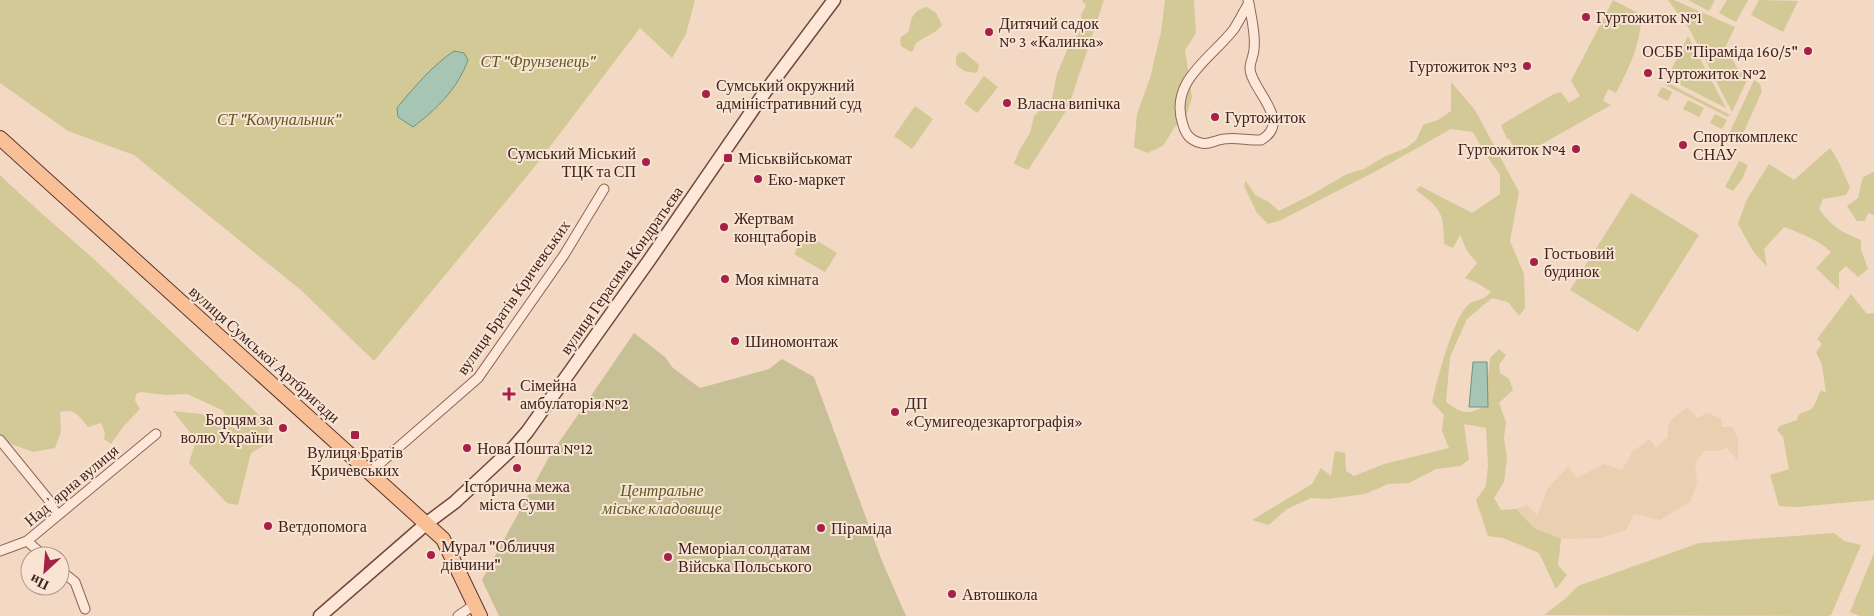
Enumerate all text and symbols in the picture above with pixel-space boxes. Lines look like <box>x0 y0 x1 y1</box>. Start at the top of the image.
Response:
place label: Гуртожиток №1 <box>1596 9 1702 27</box>
marker: Гуртожиток №1 <box>1580 11 1592 23</box>
place label: Дитячий садок № 3 «Калинка» <box>999 15 1104 50</box>
marker: Дитячий садок № 3 «Калинка» <box>983 26 995 38</box>
place label: ОСББ "Піраміда 160/5" <box>1642 43 1798 61</box>
marker: ОСББ "Піраміда 160/5" <box>1802 45 1814 57</box>
park label: СТ "Фрунзенець" <box>481 53 597 71</box>
place label: Гуртожиток №3 <box>1409 58 1517 76</box>
marker: Гуртожиток №3 <box>1521 60 1533 72</box>
place label: Гуртожиток №2 <box>1658 65 1767 83</box>
marker: Гуртожиток №2 <box>1642 67 1654 79</box>
place label: Сумський окружний адміністративний суд <box>716 77 862 113</box>
marker: Сумський окружний адміністративний суд <box>700 88 712 100</box>
place label: Власна випічка <box>1017 95 1120 112</box>
marker: Власна випічка <box>1001 97 1013 109</box>
place label: Гуртожиток <box>1225 109 1306 127</box>
park label: СТ "Комунальник" <box>217 111 342 129</box>
marker: Гуртожиток <box>1209 111 1221 123</box>
place label: Спорткомплекс СНАУ <box>1693 128 1798 163</box>
marker: Спорткомплекс СНАУ <box>1677 139 1689 151</box>
place label: Гуртожиток №4 <box>1458 141 1566 159</box>
marker: Гуртожиток №4 <box>1570 143 1582 155</box>
place label: Сумський Міський ТЦК та СП <box>508 145 636 181</box>
place label: Міськвійськомат <box>738 150 852 167</box>
marker: Міськвійськомат <box>722 152 734 164</box>
marker: Сумський Міський ТЦК та СП <box>640 156 652 168</box>
place label: Еко-маркет <box>768 171 845 189</box>
marker: Еко-маркет <box>752 173 764 185</box>
street label: вулиця Герасима Кондратьєва <box>557 183 687 358</box>
place label: Жертвам концтаборів <box>734 210 817 246</box>
street label: вулиця Братів Кричевських <box>454 217 574 378</box>
marker: Жертвам концтаборів <box>718 221 730 233</box>
place label: Гостьовий будинок <box>1544 245 1615 281</box>
marker: Гостьовий будинок <box>1528 256 1540 268</box>
place label: Моя кімната <box>735 271 819 288</box>
marker: Моя кімната <box>719 273 731 285</box>
street label: вулиця Сумської Артбригади <box>185 282 344 427</box>
place label: Шиномонтаж <box>745 333 839 350</box>
marker: Шиномонтаж <box>729 335 741 347</box>
place label: Сімейна амбулаторія №2 <box>520 377 629 413</box>
marker: Сімейна амбулаторія №2 <box>502 387 516 401</box>
place label: ДП «Сумигеодезкартографія» <box>905 395 1083 431</box>
marker: ДП «Сумигеодезкартографія» <box>889 406 901 418</box>
place label: Борцям за волю України <box>180 411 273 447</box>
marker: Борцям за волю України <box>277 422 289 434</box>
marker: Вулиця Братів Кричевських <box>349 429 361 441</box>
place label: Нова Пошта №12 <box>477 440 593 457</box>
street label: Надʼярна вулиця <box>21 441 123 530</box>
marker: Нова Пошта №12 <box>461 442 473 454</box>
place label: Вулиця Братів Кричевських <box>307 444 403 480</box>
marker: Історична межа міста Суми <box>511 462 523 474</box>
place label: Історична межа міста Суми <box>464 478 570 514</box>
park label: Центральне міське кладовище <box>601 482 722 518</box>
place label: Ветдопомога <box>278 518 367 536</box>
marker: Ветдопомога <box>262 520 274 532</box>
place label: Піраміда <box>831 520 892 538</box>
marker: Піраміда <box>815 522 827 534</box>
place label: Мурал "Обличчя дівчини" <box>441 538 556 574</box>
place label: Меморіал солдатам Війська Польського <box>678 540 812 575</box>
north arrow <box>20 546 70 596</box>
marker: Мурал "Обличчя дівчини" <box>425 549 437 561</box>
marker: Меморіал солдатам Війська Польського <box>662 551 674 563</box>
text: Пн <box>27 571 51 594</box>
place label: Автошкола <box>962 586 1038 603</box>
marker: Автошкола <box>946 588 958 600</box>

